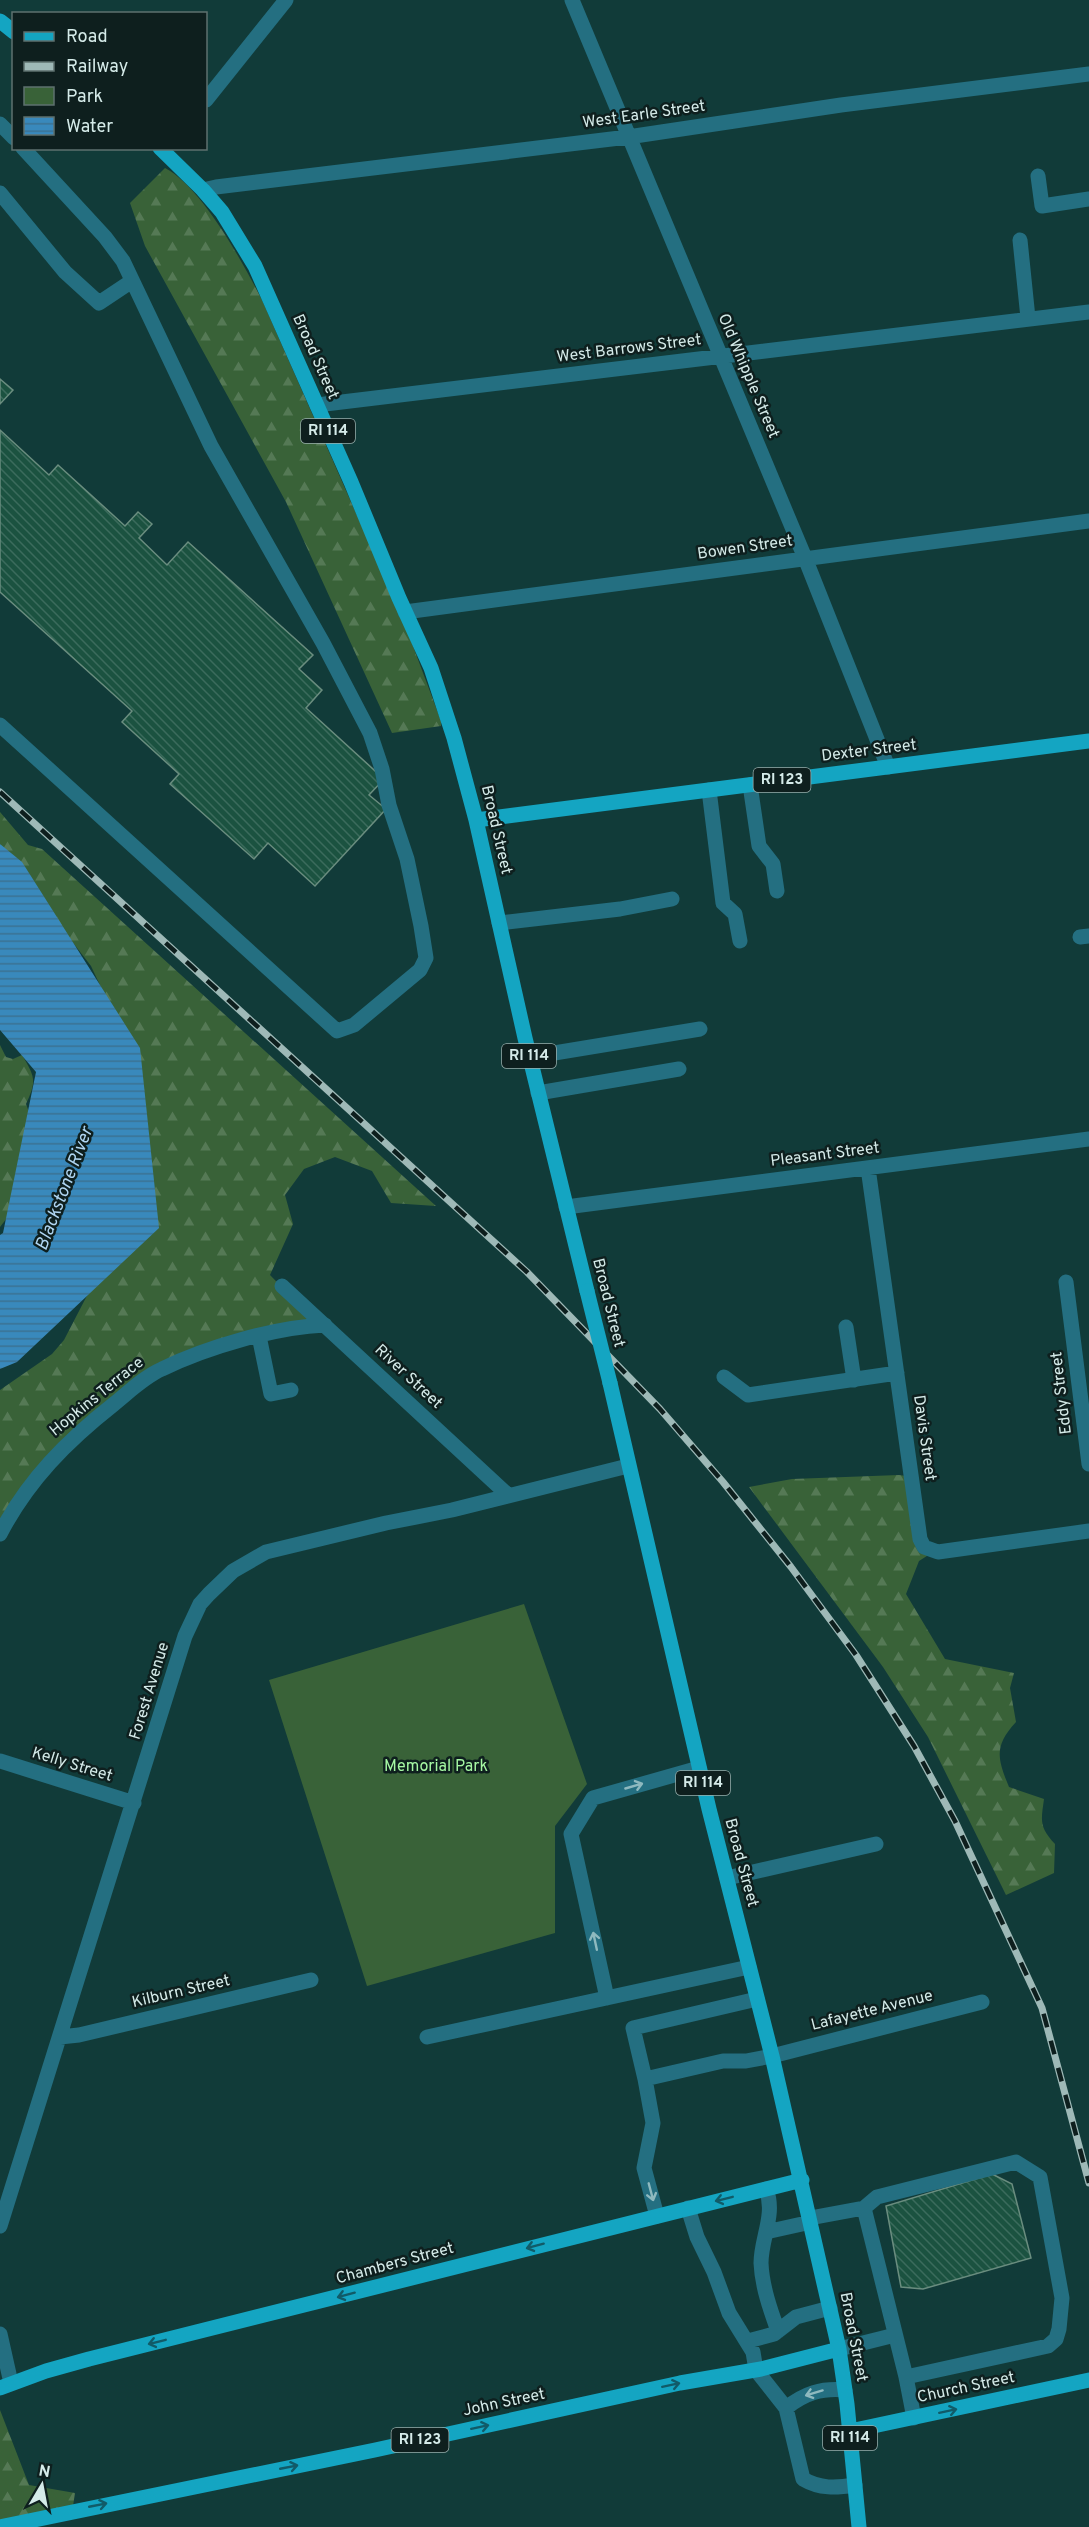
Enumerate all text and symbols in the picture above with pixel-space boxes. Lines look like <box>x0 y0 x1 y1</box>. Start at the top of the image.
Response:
legend <box>12 12 207 150</box>
text: Road <box>66 26 108 49</box>
text: Railway <box>66 56 128 79</box>
text: Park <box>66 86 103 109</box>
street label: West Earle Street <box>581 96 707 134</box>
text: Water <box>66 116 113 139</box>
street label: Broad Street <box>287 311 343 403</box>
street label: Old Whipple Street <box>713 311 783 441</box>
street label: West Barrows Street <box>556 330 702 368</box>
road number: RI 114 <box>301 419 355 443</box>
street label: Bowen Street <box>696 531 794 565</box>
street label: Dexter Street <box>820 735 918 767</box>
road number: RI 123 <box>754 768 810 792</box>
street label: Broad Street <box>476 783 516 877</box>
road number: RI 114 <box>502 1044 556 1068</box>
water label: Blackstone River <box>31 1122 100 1254</box>
street label: Pleasant Street <box>769 1138 881 1172</box>
street label: Broad Street <box>587 1256 629 1350</box>
street label: River Street <box>370 1340 446 1414</box>
street label: Eddy Street <box>1047 1350 1077 1436</box>
street label: Hopkins Terrace <box>46 1353 148 1441</box>
street label: Davis Street <box>908 1394 940 1482</box>
street label: Forest Avenue <box>126 1640 174 1742</box>
street label: Kelly Street <box>29 1743 115 1787</box>
park label: Memorial Park <box>384 1757 488 1777</box>
road number: RI 114 <box>676 1771 730 1795</box>
one-way arrow <box>624 1780 643 1791</box>
street label: Broad Street <box>720 1816 762 1910</box>
one-way arrow <box>588 1932 600 1951</box>
street label: Kilburn Street <box>130 1971 232 2013</box>
street label: Lafayette Avenue <box>809 1986 935 2036</box>
one-way arrow <box>646 2182 657 2201</box>
one-way arrow <box>715 2194 734 2206</box>
street label: Chambers Street <box>334 2239 456 2289</box>
one-way arrow <box>526 2241 545 2252</box>
one-way arrow <box>337 2290 356 2302</box>
street label: Broad Street <box>835 2290 871 2384</box>
one-way arrow <box>148 2337 167 2349</box>
street label: Church Street <box>915 2368 1017 2408</box>
one-way arrow <box>661 2379 680 2391</box>
street label: John Street <box>461 2385 547 2421</box>
one-way arrow <box>805 2388 824 2399</box>
one-way arrow <box>938 2404 957 2416</box>
one-way arrow <box>470 2421 490 2432</box>
road number: RI 114 <box>823 2426 877 2450</box>
road number: RI 123 <box>392 2428 448 2452</box>
north arrow <box>12 2455 72 2515</box>
text: N <box>37 2461 52 2483</box>
one-way arrow <box>279 2461 299 2472</box>
one-way arrow <box>88 2499 107 2510</box>

